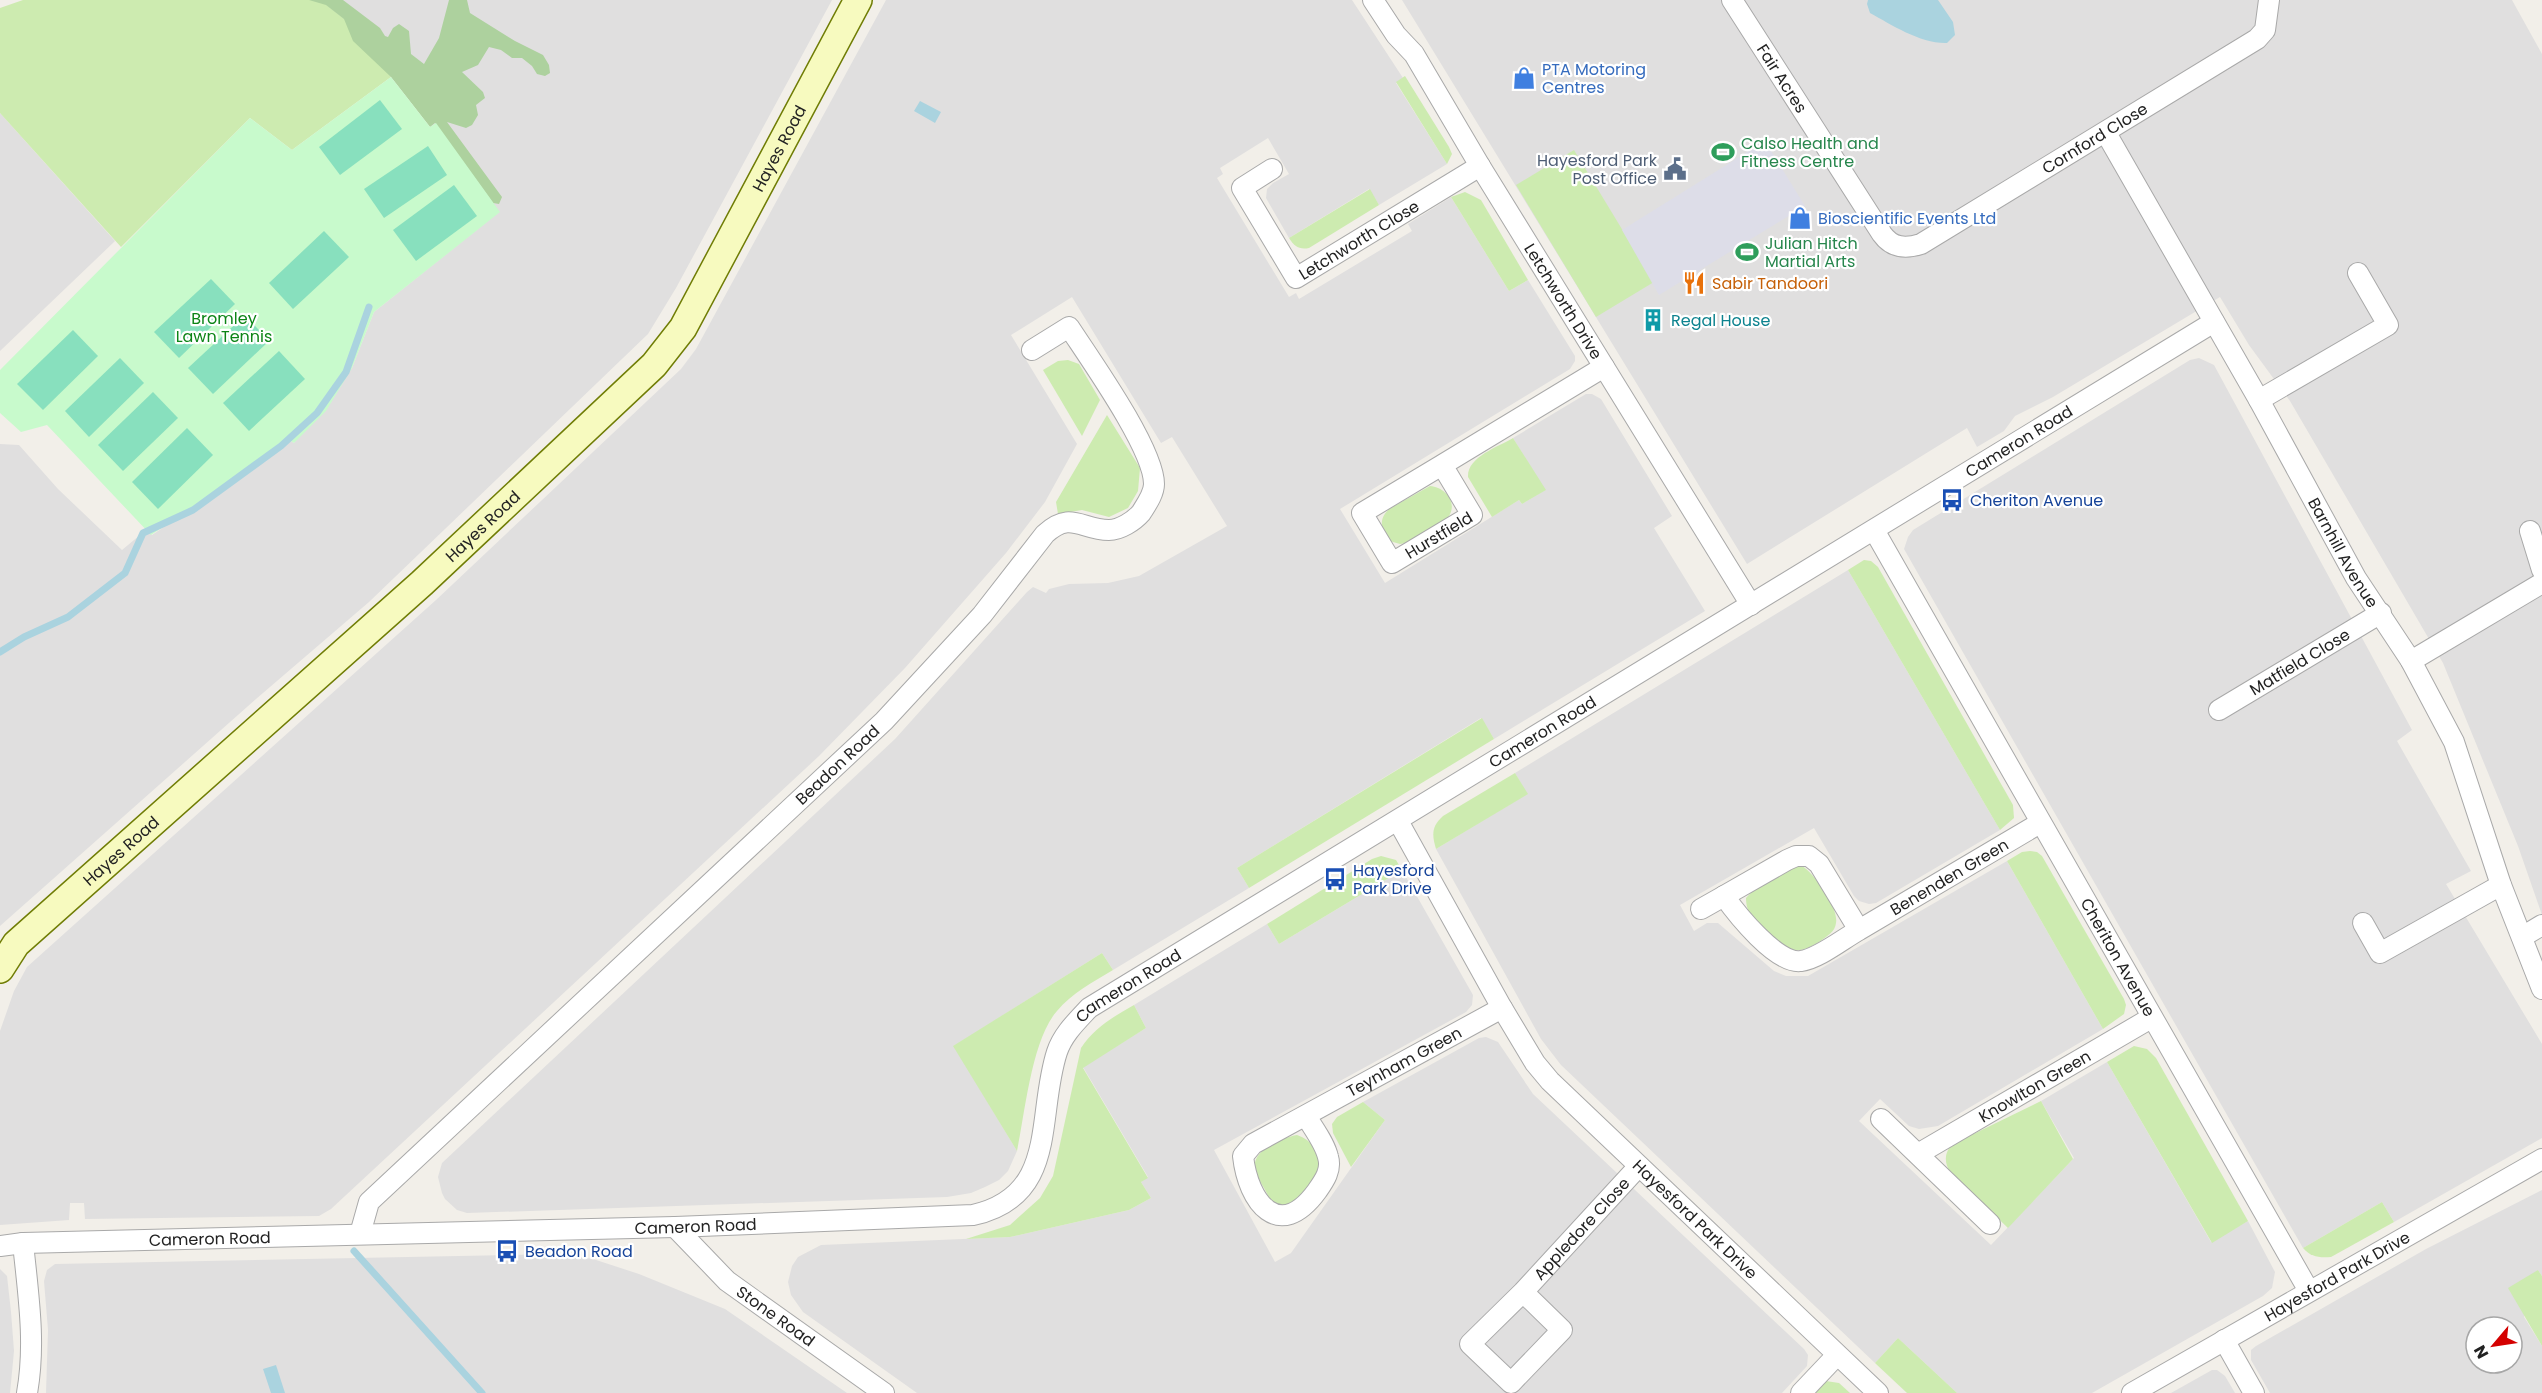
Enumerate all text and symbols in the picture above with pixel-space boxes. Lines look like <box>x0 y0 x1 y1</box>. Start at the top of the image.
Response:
street label: Fair Acres <box>1751 40 1812 118</box>
place label: PTA Motoring Centres <box>1542 58 1646 99</box>
shop icon: PTA Motoring Centres <box>1511 65 1537 91</box>
street label: Cornford Close <box>2038 97 2152 180</box>
street label: Hayes Road <box>747 101 812 196</box>
place label: Calso Health and Fitness Centre <box>1741 132 1879 173</box>
sports icon: Calso Health and Fitness Centre <box>1710 139 1736 165</box>
place label: Hayesford Park Post Office <box>1537 149 1658 190</box>
public building icon: Hayesford Park Post Office <box>1662 156 1688 182</box>
street label: Letchworth Close <box>1295 195 1424 286</box>
shop icon: Bioscientific Events Ltd <box>1787 205 1813 231</box>
place label: Bioscientific Events Ltd <box>1818 207 1996 230</box>
place label: Julian Hitch Martial Arts <box>1765 232 1858 273</box>
street label: Letchworth Drive <box>1518 239 1608 364</box>
sports icon: Julian Hitch Martial Arts <box>1734 239 1760 265</box>
restaurant icon: Sabir Tandoori <box>1681 270 1707 296</box>
place label: Sabir Tandoori <box>1712 272 1828 295</box>
park label: Bromley Lawn Tennis <box>176 307 272 348</box>
building icon: Regal House <box>1640 307 1666 333</box>
place label: Regal House <box>1671 309 1770 332</box>
street label: Cameron Road <box>1961 400 2077 483</box>
street label: Hayes Road <box>440 486 525 567</box>
bus stop icon: Cheriton Avenue <box>1939 487 1965 513</box>
place label: Cheriton Avenue <box>1970 489 2103 512</box>
street label: Barnhill Avenue <box>2302 494 2384 612</box>
street label: Hurstfield <box>1401 506 1477 565</box>
street label: Matfield Close <box>2245 623 2355 701</box>
street label: Cameron Road <box>1484 690 1601 774</box>
street label: Beadon Road <box>790 720 885 810</box>
street label: Hayes Road <box>78 811 164 891</box>
street label: Benenden Green <box>1886 833 2013 921</box>
place label: Hayesford Park Drive <box>1353 859 1434 900</box>
bus stop icon: Hayesford Park Drive <box>1322 866 1348 892</box>
street label: Cheriton Avenue <box>2075 894 2161 1021</box>
street label: Cameron Road <box>1070 943 1186 1028</box>
street label: Teynham Green <box>1342 1021 1466 1103</box>
street label: Knowlton Green <box>1975 1045 2095 1128</box>
street label: Hayesford Park Drive <box>1627 1154 1762 1285</box>
street label: Appledore Close <box>1528 1172 1635 1285</box>
street label: Cameron Road <box>634 1213 757 1240</box>
street label: Cameron Road <box>149 1226 271 1252</box>
street label: Hayesford Park Drive <box>2260 1226 2414 1327</box>
bus stop icon: Beadon Road <box>494 1238 520 1264</box>
place label: Beadon Road <box>525 1240 633 1263</box>
street label: Stone Road <box>732 1280 820 1352</box>
north arrow <box>2464 1315 2524 1375</box>
text: N <box>2468 1341 2494 1363</box>

